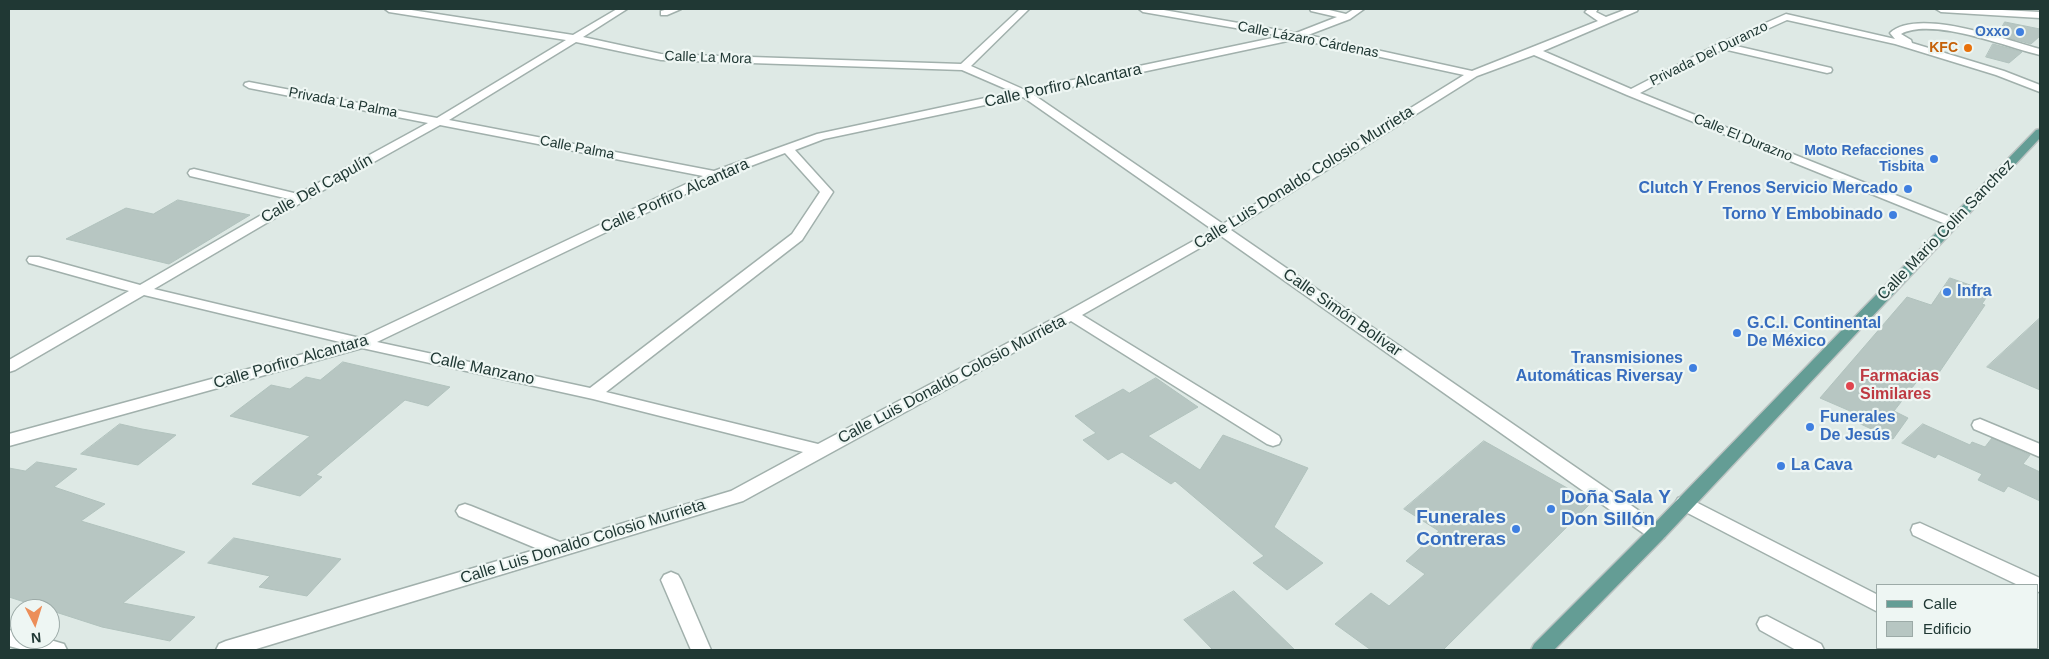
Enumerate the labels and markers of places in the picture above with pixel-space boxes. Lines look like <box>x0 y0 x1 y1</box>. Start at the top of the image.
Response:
place label: Oxxo <box>1975 24 2010 40</box>
marker: Oxxo <box>2014 26 2026 38</box>
place label: KFC <box>1929 40 1958 56</box>
marker: KFC <box>1962 42 1974 54</box>
place label: Moto Refacciones Tisbita <box>1804 143 1924 176</box>
marker: Moto Refacciones Tisbita <box>1928 153 1940 165</box>
place label: Clutch Y Frenos Servicio Mercado <box>1638 179 1898 199</box>
marker: Clutch Y Frenos Servicio Mercado <box>1902 183 1914 195</box>
place label: Torno Y Embobinado <box>1722 205 1883 225</box>
marker: Torno Y Embobinado <box>1887 209 1899 221</box>
place label: Infra <box>1957 282 1992 302</box>
marker: Infra <box>1941 286 1953 298</box>
place label: G.C.I. Continental De México <box>1747 314 1881 352</box>
marker: G.C.I. Continental De México <box>1731 327 1743 339</box>
place label: Transmisiones Automáticas Riversay <box>1516 349 1683 387</box>
marker: Transmisiones Automáticas Riversay <box>1687 362 1699 374</box>
place label: Farmacias Similares <box>1860 367 1939 405</box>
marker: Farmacias Similares <box>1844 380 1856 392</box>
place label: Funerales De Jesús <box>1820 408 1896 446</box>
marker: Funerales De Jesús <box>1804 421 1816 433</box>
place label: La Cava <box>1791 456 1852 476</box>
marker: La Cava <box>1775 460 1787 472</box>
place label: Doña Sala Y Don Sillón <box>1561 487 1671 531</box>
marker: Doña Sala Y Don Sillón <box>1545 503 1557 515</box>
place label: Funerales Contreras <box>1416 507 1506 551</box>
marker: Funerales Contreras <box>1510 523 1522 535</box>

